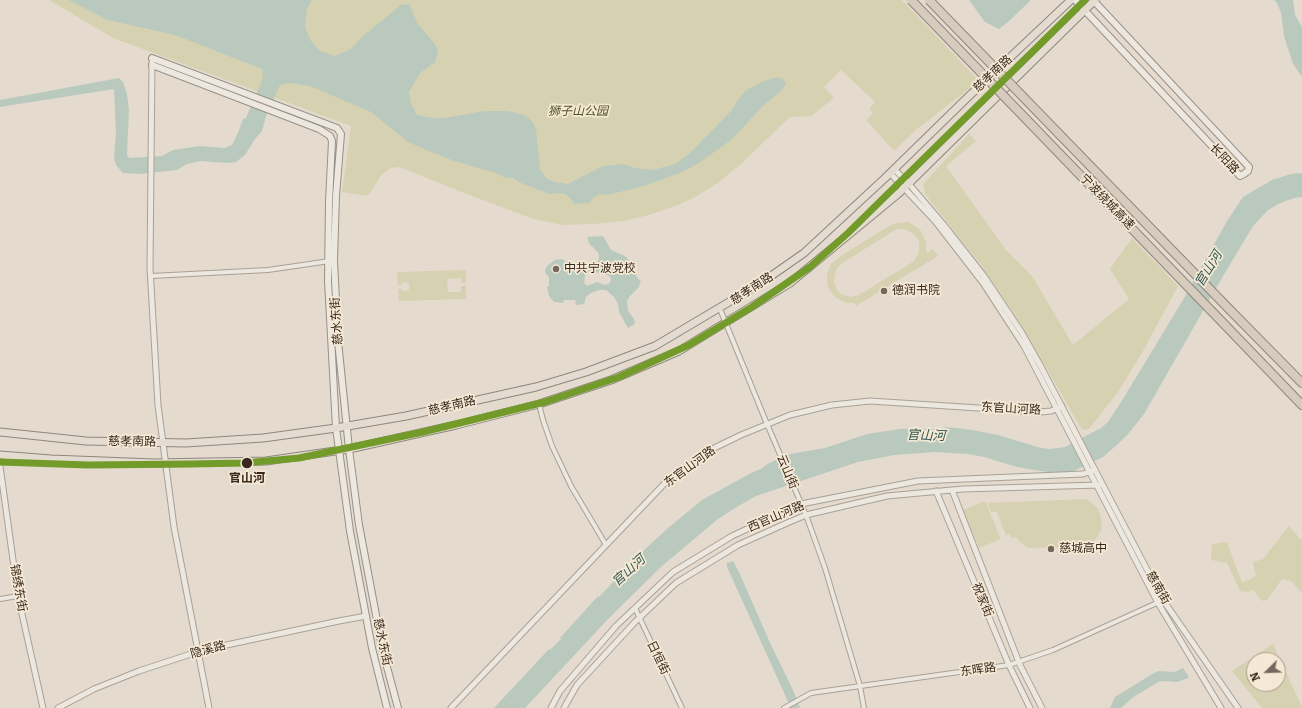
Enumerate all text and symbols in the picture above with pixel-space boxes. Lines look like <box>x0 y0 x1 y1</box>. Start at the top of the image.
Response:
street label: 慈孝南路 <box>971 52 1015 96</box>
park label: 狮子山公园 <box>548 105 608 119</box>
street label: 长阳路 <box>1206 141 1242 177</box>
street label: 宁波绕城高速 <box>1077 171 1137 233</box>
water label: 官山河 <box>1192 248 1226 290</box>
place label: 中共宁波党校 <box>564 262 636 276</box>
marker: 中共宁波党校 <box>551 264 561 274</box>
street label: 慈孝南路 <box>728 270 776 308</box>
place label: 德润书院 <box>892 284 940 298</box>
marker: 德润书院 <box>879 286 889 296</box>
street label: 慈水东街 <box>328 297 346 345</box>
street label: 慈孝南路 <box>427 394 477 418</box>
street label: 东官山河路 <box>981 400 1041 418</box>
water label: 官山河 <box>906 428 946 444</box>
street label: 慈孝南路 <box>108 434 156 450</box>
street label: 东官山河路 <box>661 444 719 490</box>
street label: 云山街 <box>773 453 801 491</box>
marker: 官山河 <box>240 456 254 470</box>
place label: 官山河 <box>229 472 265 486</box>
street label: 西官山河路 <box>746 499 806 535</box>
place label: 慈城高中 <box>1059 542 1107 556</box>
marker: 慈城高中 <box>1046 544 1056 554</box>
water label: 官山河 <box>609 552 649 590</box>
street label: 锦绣东街 <box>7 563 29 613</box>
street label: 慈南街 <box>1143 569 1173 607</box>
street label: 祝家街 <box>968 581 996 619</box>
street label: 慈水东街 <box>370 617 394 667</box>
street label: 隐溪路 <box>189 638 227 662</box>
street label: 日恒街 <box>644 639 672 677</box>
north arrow <box>1246 652 1286 692</box>
street label: 东晖路 <box>959 660 997 680</box>
text: N <box>1248 670 1263 683</box>

